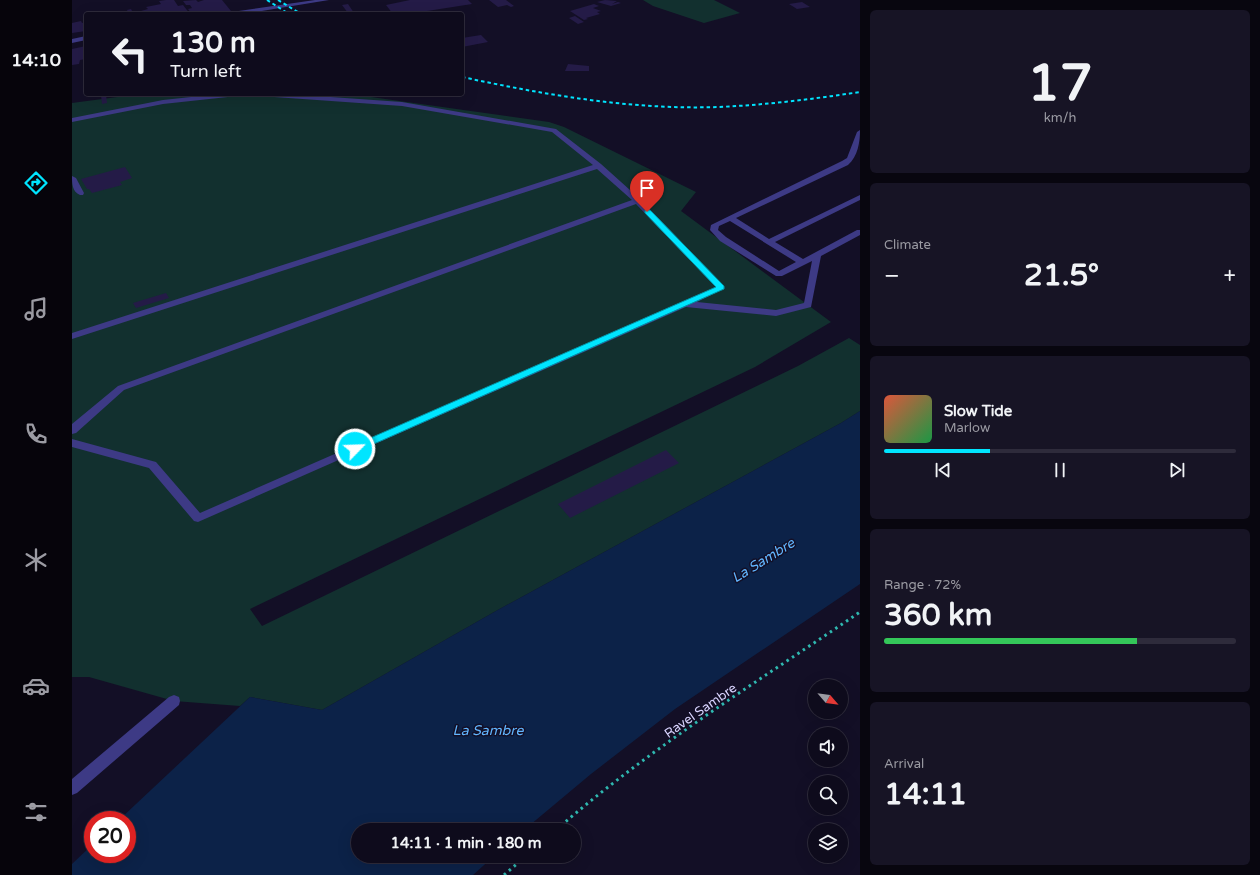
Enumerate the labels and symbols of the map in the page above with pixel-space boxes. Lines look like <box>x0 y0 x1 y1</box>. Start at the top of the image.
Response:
pin <box>630 171 664 212</box>
position arrow <box>334 428 376 470</box>
water label: La Sambre <box>729 534 799 586</box>
north arrow <box>808 679 848 719</box>
street label: Ravel Sambre <box>661 680 740 742</box>
water label: La Sambre <box>453 722 524 739</box>
speed limit sign: 20 <box>84 811 136 863</box>

